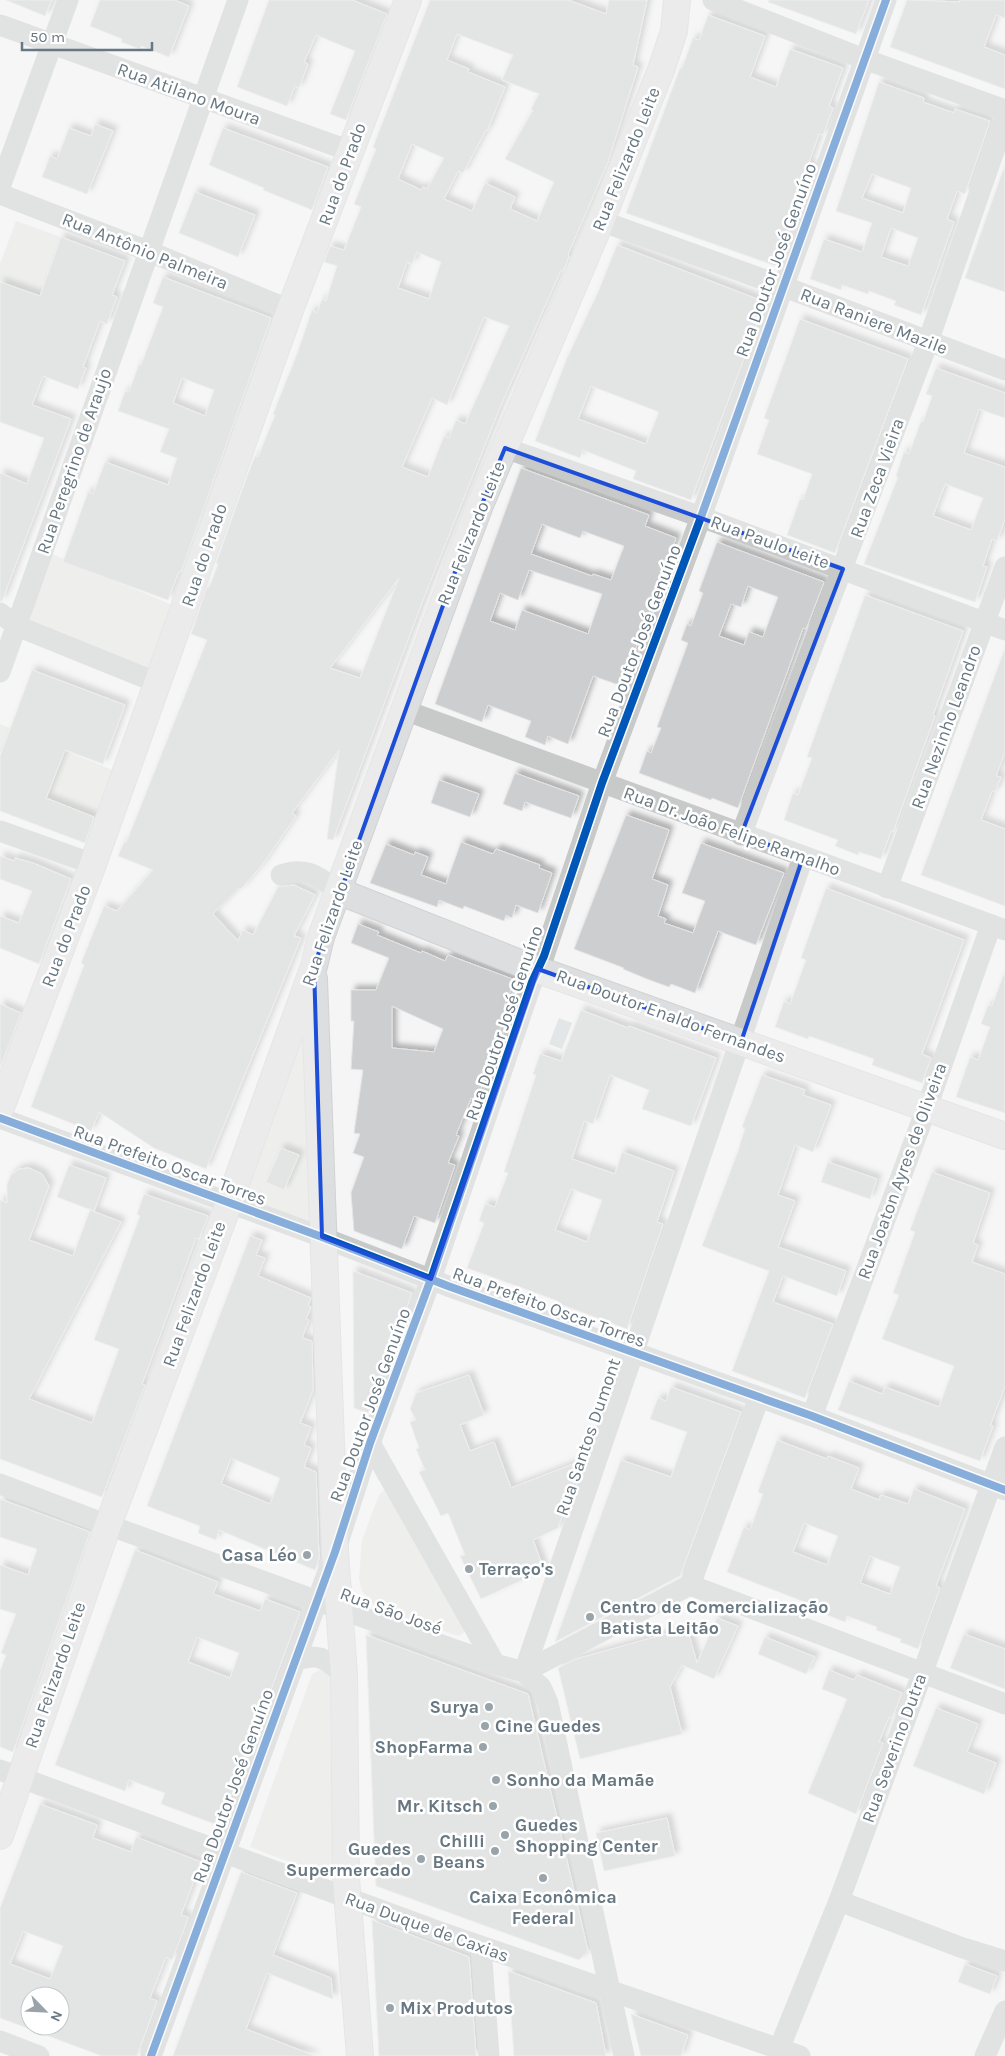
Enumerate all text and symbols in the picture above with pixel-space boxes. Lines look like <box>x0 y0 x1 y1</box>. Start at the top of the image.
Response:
scale bar <box>22 20 152 52</box>
text: 50 m <box>30 28 65 46</box>
street label: Rua Atilano Moura <box>114 58 264 130</box>
street label: Rua Felizardo Leite <box>587 84 665 234</box>
street label: Rua do Prado <box>313 120 371 228</box>
street label: Rua Doutor José Genuíno <box>731 160 821 360</box>
street label: Rua Antônio Palmeira <box>59 208 231 294</box>
street label: Rua Raniere Mazile <box>797 283 951 359</box>
street label: Rua Peregrino de Araujo <box>32 365 116 557</box>
street label: Rua Zeca Vieira <box>845 415 909 541</box>
street label: Rua Felizardo Leite <box>432 458 510 608</box>
street label: Rua do Prado <box>176 500 232 610</box>
street label: Rua Paulo Leite <box>707 510 833 574</box>
street label: Rua Doutor José Genuíno <box>592 541 686 741</box>
street label: Rua Nezinho Leandro <box>906 642 986 812</box>
street label: Rua Dr. João Felipe Ramalho <box>621 781 843 881</box>
street label: Rua Felizardo Leite <box>297 837 367 989</box>
street label: Rua do Prado <box>36 882 96 990</box>
street label: Rua Doutor José Genuíno <box>460 923 548 1123</box>
street label: Rua Doutor Enaldo Fernandes <box>553 964 789 1068</box>
street label: Rua Joaton Ayres de Oliveira <box>853 1060 951 1282</box>
street label: Rua Prefeito Oscar Torres <box>71 1120 269 1210</box>
street label: Rua Felizardo Leite <box>157 1218 231 1370</box>
street label: Rua Prefeito Oscar Torres <box>450 1262 648 1352</box>
street label: Rua Doutor José Genuíno <box>325 1305 415 1505</box>
street label: Rua Santos Dumont <box>551 1355 625 1519</box>
place label: Casa Léo <box>222 1544 297 1566</box>
marker: Casa Léo <box>301 1549 313 1561</box>
place label: Terraço's <box>479 1558 554 1580</box>
marker: Terraço's <box>463 1563 475 1575</box>
street label: Rua São José <box>337 1582 445 1640</box>
place label: Centro de Comercialização Batista Leitão <box>600 1596 829 1639</box>
street label: Rua Felizardo Leite <box>20 1599 90 1751</box>
marker: Centro de Comercialização Batista Leitão <box>584 1611 596 1623</box>
street label: Rua Severino Dutra <box>857 1670 931 1826</box>
street label: Rua Doutor José Genuíno <box>188 1686 278 1886</box>
place label: Surya <box>430 1696 479 1718</box>
marker: Surya <box>483 1701 495 1713</box>
place label: Cine Guedes <box>495 1715 601 1737</box>
marker: Cine Guedes <box>479 1720 491 1732</box>
place label: ShopFarma <box>375 1736 473 1758</box>
marker: ShopFarma <box>477 1741 489 1753</box>
place label: Sonho da Mamãe <box>506 1769 654 1791</box>
marker: Sonho da Mamãe <box>490 1774 502 1786</box>
place label: Mr. Kitsch <box>397 1795 483 1817</box>
marker: Mr. Kitsch <box>487 1800 499 1812</box>
place label: Guedes Shopping Center <box>515 1814 658 1857</box>
marker: Guedes Shopping Center <box>499 1829 511 1841</box>
place label: Chilli Beans <box>433 1830 485 1873</box>
place label: Guedes Supermercado <box>286 1838 411 1881</box>
marker: Chilli Beans <box>489 1845 501 1857</box>
marker: Guedes Supermercado <box>415 1853 427 1865</box>
marker: Caixa Econômica Federal <box>537 1872 549 1884</box>
place label: Caixa Econômica Federal <box>469 1886 617 1929</box>
street label: Rua Duque de Caxias <box>342 1887 512 1967</box>
north arrow <box>20 1986 70 2036</box>
place label: Mix Produtos <box>400 1997 513 2019</box>
marker: Mix Produtos <box>384 2002 396 2014</box>
text: N <box>47 2008 66 2024</box>

